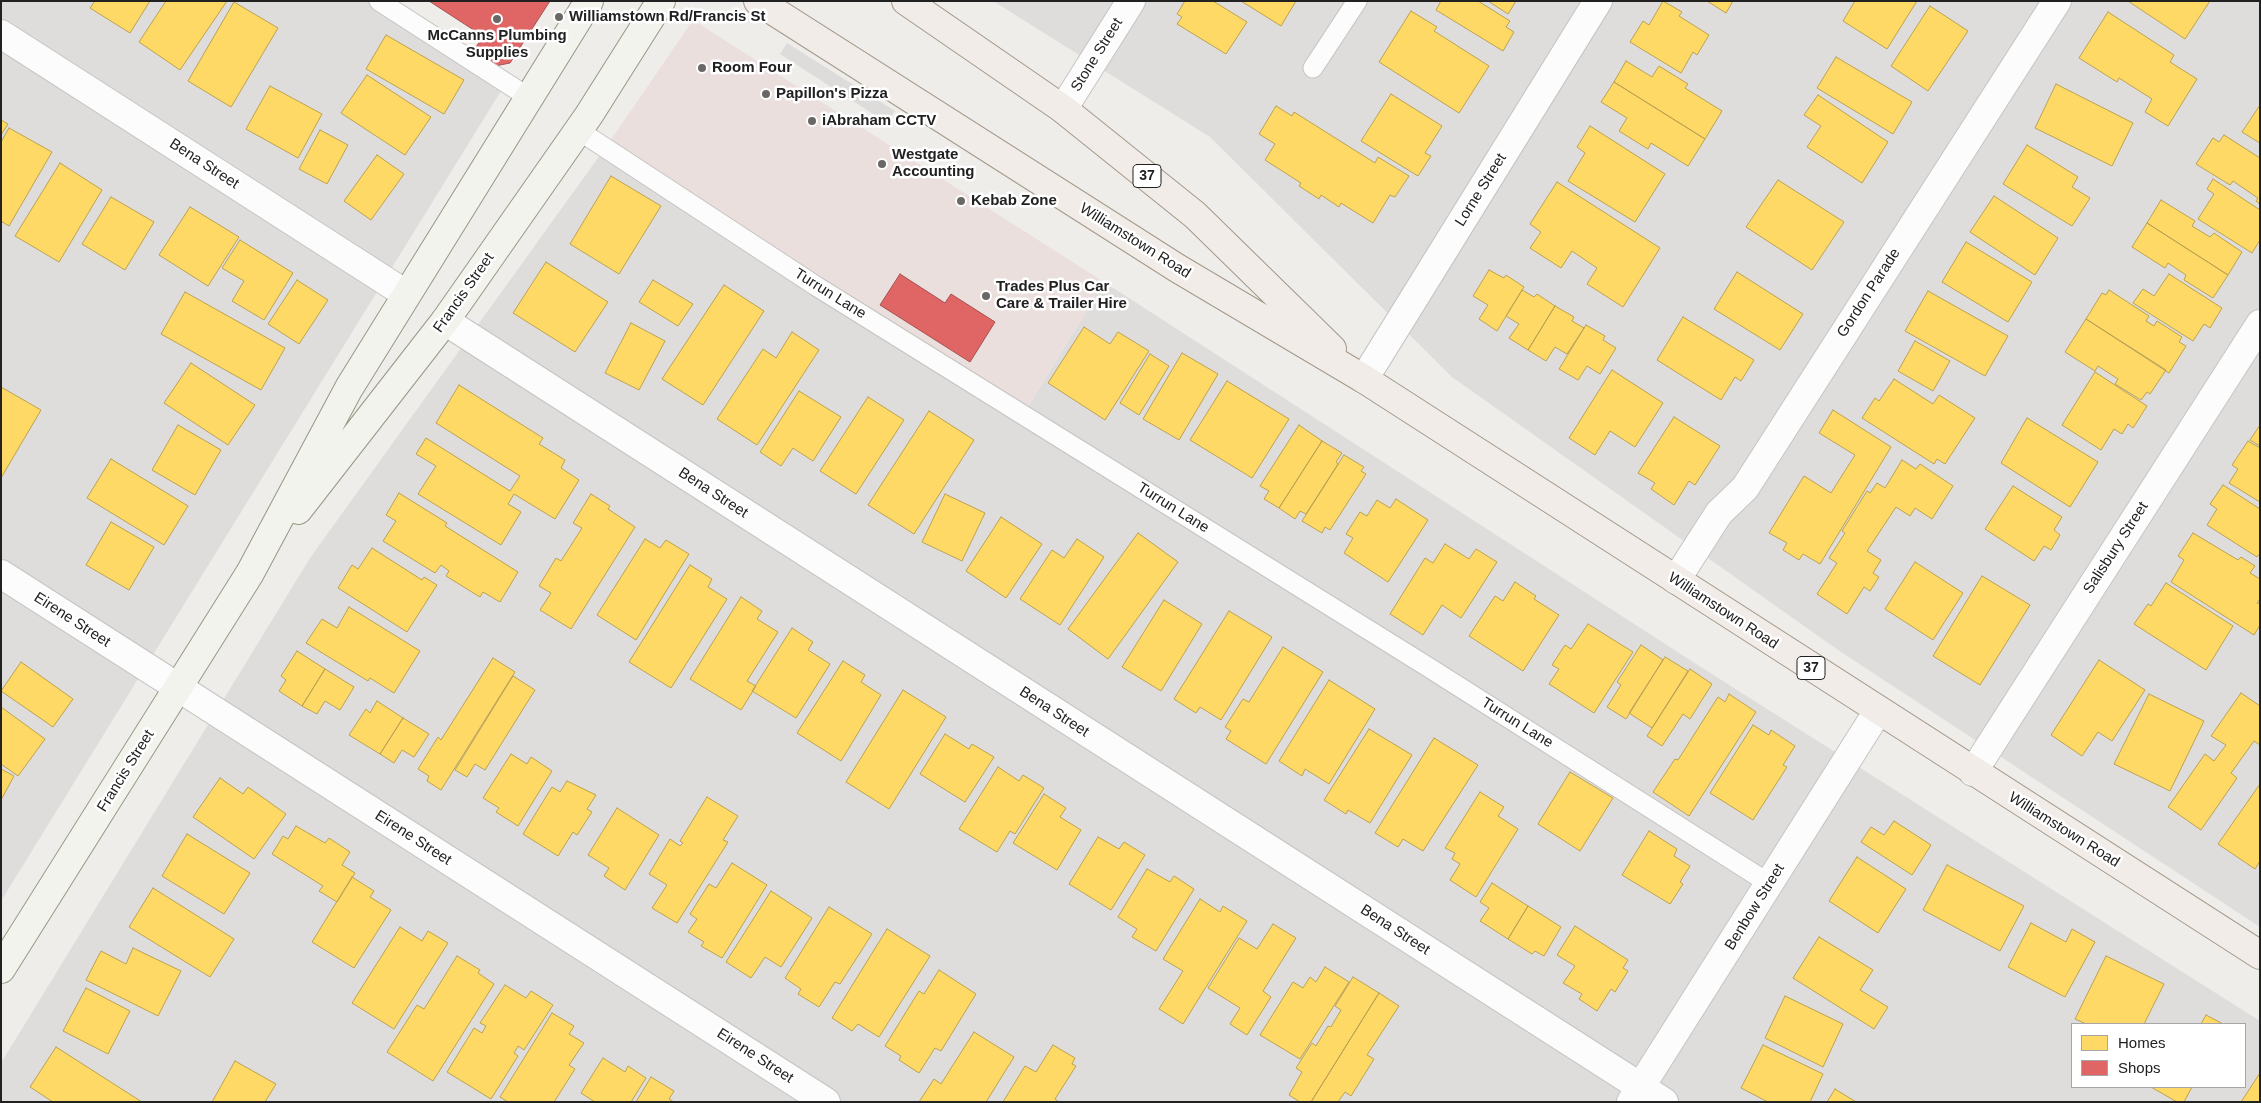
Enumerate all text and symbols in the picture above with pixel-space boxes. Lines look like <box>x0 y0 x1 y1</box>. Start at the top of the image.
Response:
place label: Williamstown Rd/Francis St <box>569 8 766 26</box>
marker: Williamstown Rd/Francis St <box>553 11 565 23</box>
marker: McCanns Plumbing Supplies <box>491 13 503 25</box>
street label: Stone Street <box>1067 15 1127 95</box>
place label: McCanns Plumbing Supplies <box>427 27 567 62</box>
place label: Room Four <box>712 59 792 77</box>
marker: Room Four <box>696 62 708 74</box>
place label: Papillon's Pizza <box>776 85 888 103</box>
marker: Papillon's Pizza <box>760 88 772 100</box>
place label: iAbraham CCTV <box>822 112 936 130</box>
marker: iAbraham CCTV <box>806 115 818 127</box>
street label: Bena Street <box>166 135 242 193</box>
place label: Westgate Accounting <box>892 146 974 181</box>
street label: Lorne Street <box>1451 150 1511 230</box>
marker: Westgate Accounting <box>876 158 888 170</box>
road number: 37 <box>1133 165 1161 188</box>
place label: Kebab Zone <box>971 192 1057 210</box>
marker: Kebab Zone <box>955 195 967 207</box>
street label: Williamstown Road <box>1076 200 1194 282</box>
street label: Gordon Parade <box>1834 245 1904 341</box>
street label: Francis Street <box>430 250 498 336</box>
street label: Turrun Lane <box>791 265 869 323</box>
place label: Trades Plus Car Care & Trailer Hire <box>996 278 1127 313</box>
marker: Trades Plus Car Care & Trailer Hire <box>980 290 992 302</box>
street label: Bena Street <box>675 464 751 522</box>
street label: Turrun Lane <box>1134 479 1212 537</box>
street label: Salisbury Street <box>2080 499 2152 597</box>
street label: Williamstown Road <box>1665 569 1781 653</box>
street label: Eirene Street <box>30 589 114 651</box>
road number: 37 <box>1797 656 1825 680</box>
street label: Bena Street <box>1016 683 1092 741</box>
street label: Turrun Lane <box>1478 694 1556 752</box>
street label: Francis Street <box>94 727 158 815</box>
street label: Williamstown Road <box>2005 789 2123 871</box>
street label: Eirene Street <box>371 807 455 869</box>
street label: Benbow Street <box>1721 861 1789 953</box>
street label: Bena Street <box>1357 901 1433 959</box>
legend <box>2071 1023 2246 1088</box>
street label: Eirene Street <box>713 1025 797 1087</box>
text: Homes <box>2118 1034 2166 1051</box>
text: Shops <box>2118 1059 2161 1076</box>

